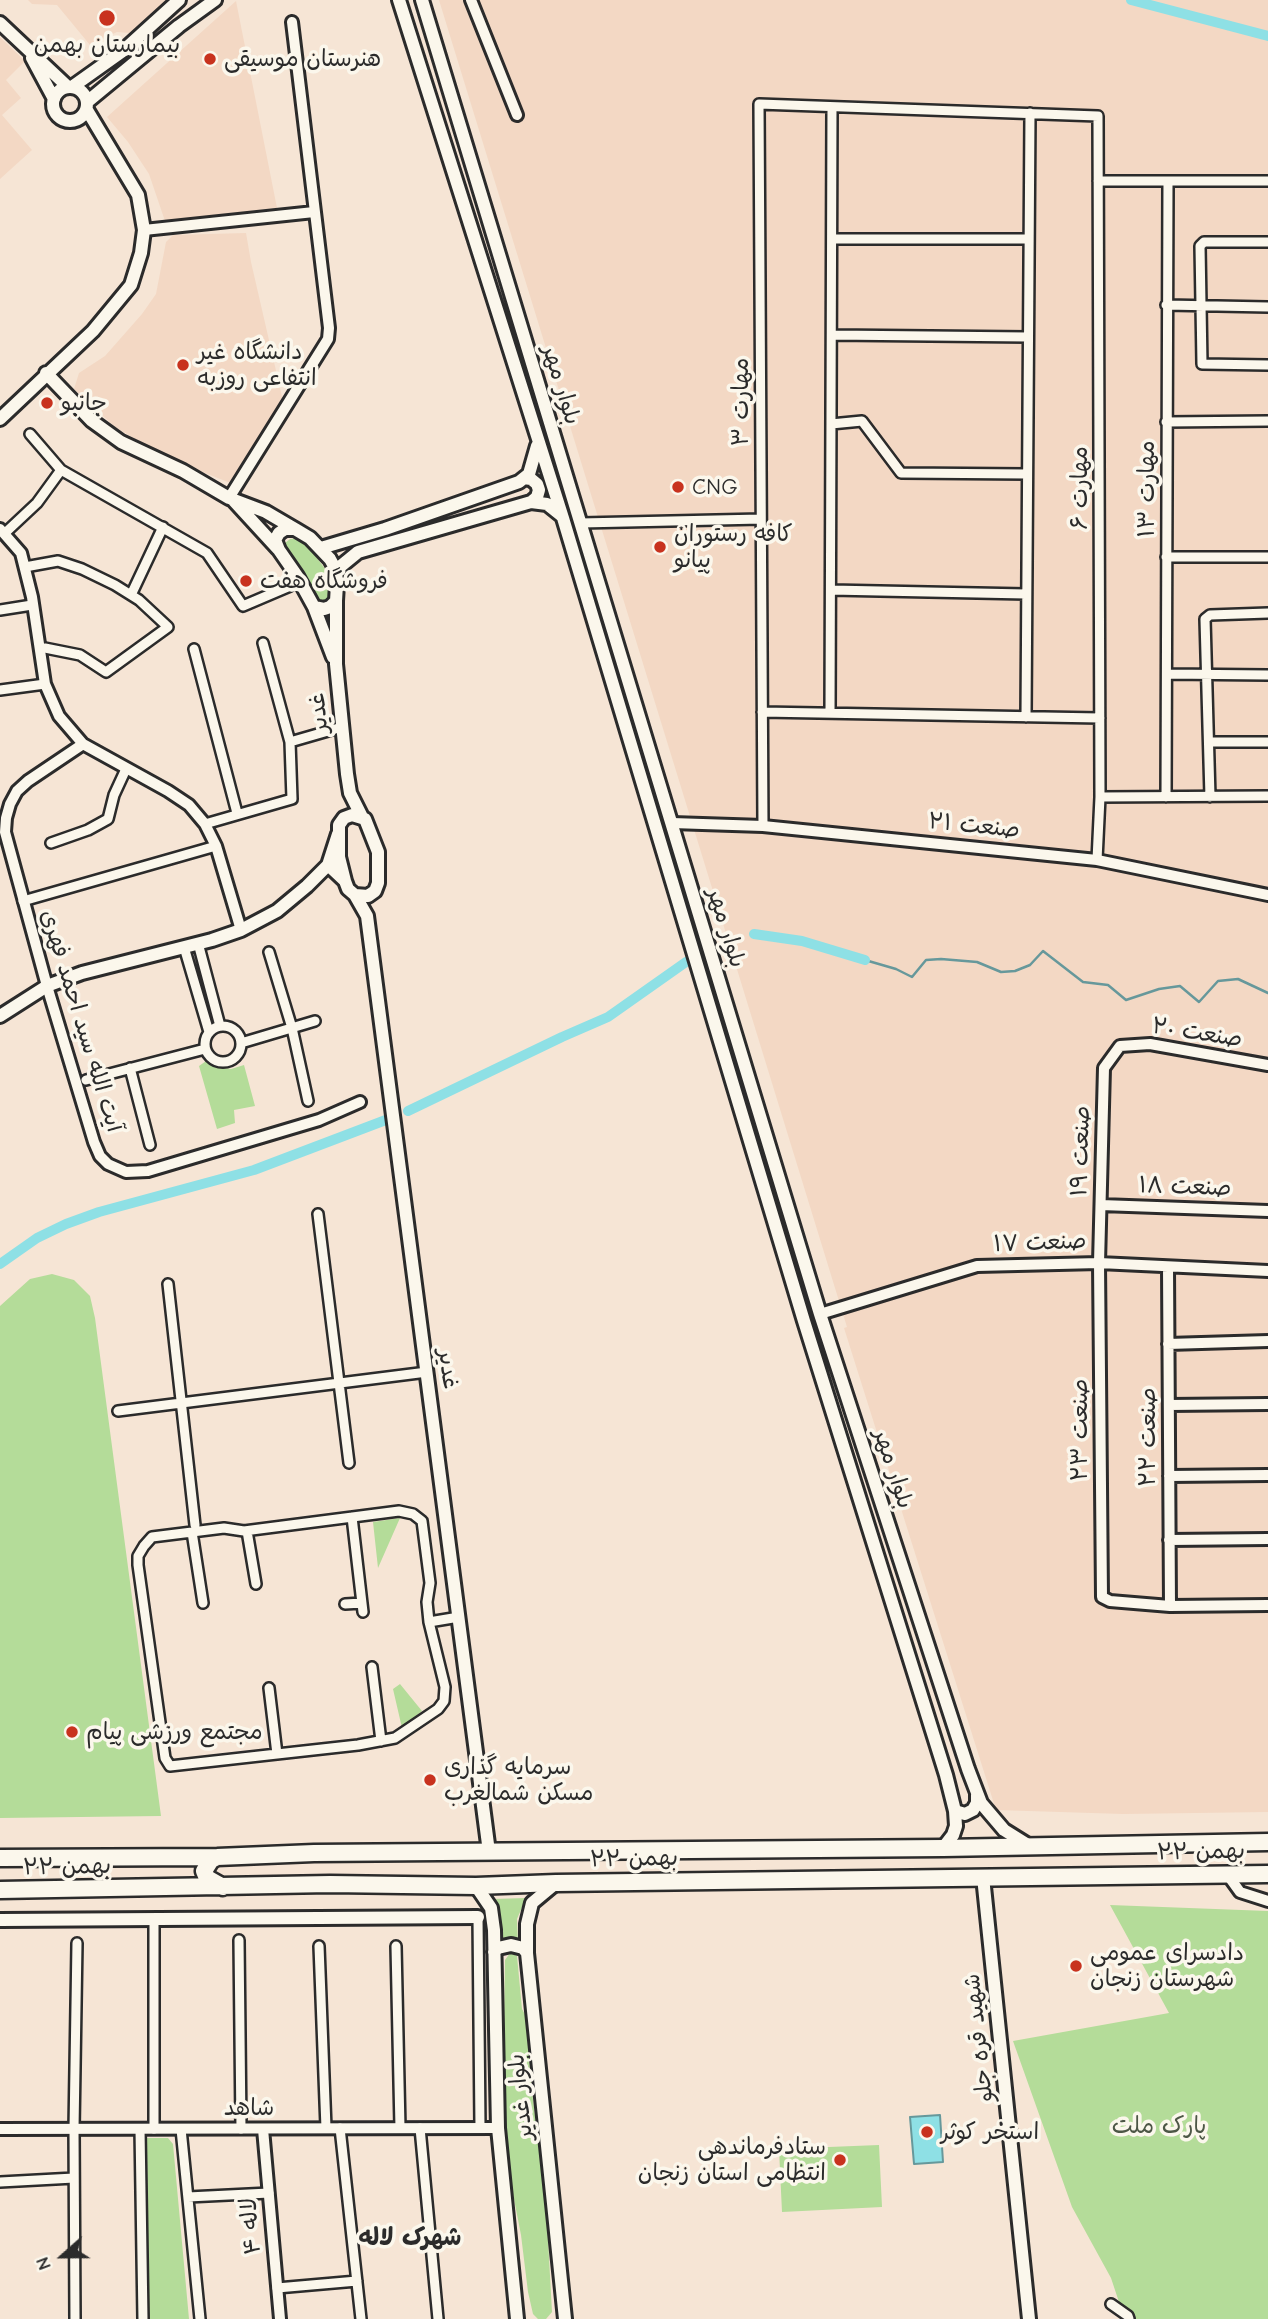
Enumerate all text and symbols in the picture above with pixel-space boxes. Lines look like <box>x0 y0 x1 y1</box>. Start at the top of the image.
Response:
marker: بیمارستان بهمن <box>97 8 117 28</box>
place label: بیمارستان بهمن <box>34 31 180 59</box>
place label: هنرستان موسیقی <box>224 45 381 73</box>
marker: هنرستان موسیقی <box>202 51 218 67</box>
place label: دانشگاه غیر انتفاعی روزبه <box>197 338 317 392</box>
street label: بلوار مهر <box>536 342 586 428</box>
marker: دانشگاه غیر انتفاعی روزبه <box>175 357 191 373</box>
street label: مهارت ۳ <box>727 358 755 446</box>
place label: جانبو <box>61 389 107 417</box>
marker: جانبو <box>39 395 55 411</box>
street label: مهارت ۱۳ <box>1133 441 1161 537</box>
street label: مهارت ۶ <box>1066 446 1094 530</box>
place label: CNG <box>692 473 738 501</box>
marker: CNG <box>670 479 686 495</box>
place label: كافه رستوران پيانو <box>674 520 793 574</box>
marker: كافه رستوران پيانو <box>652 539 668 555</box>
place label: فروشگاه هفت <box>260 567 388 595</box>
marker: فروشگاه هفت <box>238 573 254 589</box>
street label: غدیر <box>303 691 335 735</box>
street label: صنعت ۲۱ <box>927 807 1021 845</box>
street label: بلوار مهر <box>701 885 751 971</box>
street label: آیت الله سید احمد فهری <box>34 907 128 1135</box>
street label: صنعت ۲۰ <box>1150 1012 1244 1054</box>
street label: صنعت ۱۹ <box>1066 1105 1096 1197</box>
street label: صنعت ۱۸ <box>1138 1172 1232 1202</box>
street label: صنعت ۱۷ <box>993 1228 1087 1258</box>
street label: غدیر <box>432 1347 464 1391</box>
street label: صنعت ۲۳ <box>1066 1379 1094 1481</box>
street label: صنعت ۲۲ <box>1134 1387 1162 1487</box>
street label: بلوار مهر <box>867 1426 919 1512</box>
place label: مجتمع ورزشی پیام <box>86 1718 263 1746</box>
marker: مجتمع ورزشی پیام <box>64 1724 80 1740</box>
place label: سرمایه گذاری مسکن شمالغرب <box>444 1753 593 1807</box>
marker: سرمایه گذاری مسکن شمالغرب <box>422 1772 438 1788</box>
street label: ۲۲ بهمن <box>1157 1837 1245 1867</box>
street label: ۲۲ بهمن <box>590 1844 678 1874</box>
street label: ۲۲ بهمن <box>23 1852 111 1882</box>
place label: دادسرای عمومی شهرستان زنجان <box>1090 1939 1244 1993</box>
marker: دادسرای عمومی شهرستان زنجان <box>1068 1958 1084 1974</box>
street label: شهید قره جلو <box>959 1972 999 2104</box>
street label: بلوار غدیر <box>503 2052 539 2142</box>
street label: شاهد <box>224 2094 274 2122</box>
park label: پارک ملت <box>1112 2112 1206 2140</box>
place label: استخر کوثر <box>941 2118 1039 2146</box>
marker: استخر کوثر <box>919 2124 935 2140</box>
place label: ستادفرماندهی انتظامی استان زنجان <box>638 2133 826 2187</box>
marker: ستادفرماندهی انتظامی استان زنجان <box>832 2152 848 2168</box>
street label: لاله ۴ <box>235 2196 267 2256</box>
north arrow <box>28 2221 98 2291</box>
district label: شهرک لاله <box>359 2224 461 2252</box>
text: N <box>31 2254 56 2273</box>

